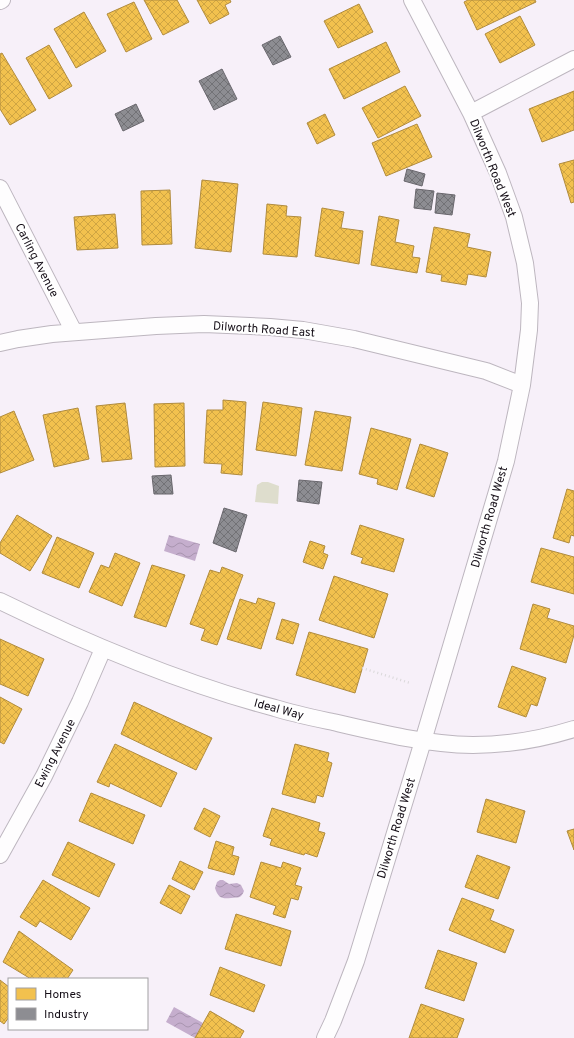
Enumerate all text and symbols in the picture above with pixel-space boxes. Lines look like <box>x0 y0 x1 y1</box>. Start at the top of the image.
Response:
street label: Dilworth Road West <box>465 117 519 220</box>
street label: Carling Avenue <box>11 221 62 300</box>
street label: Dilworth Road East <box>212 318 316 342</box>
street label: Dilworth Road West <box>468 465 512 570</box>
street label: Ideal Way <box>252 696 305 724</box>
street label: Ewing Avenue <box>32 716 80 790</box>
street label: Dilworth Road West <box>374 776 420 881</box>
legend <box>8 978 148 1030</box>
text: Homes <box>44 987 81 1003</box>
text: Industry <box>44 1007 89 1023</box>

